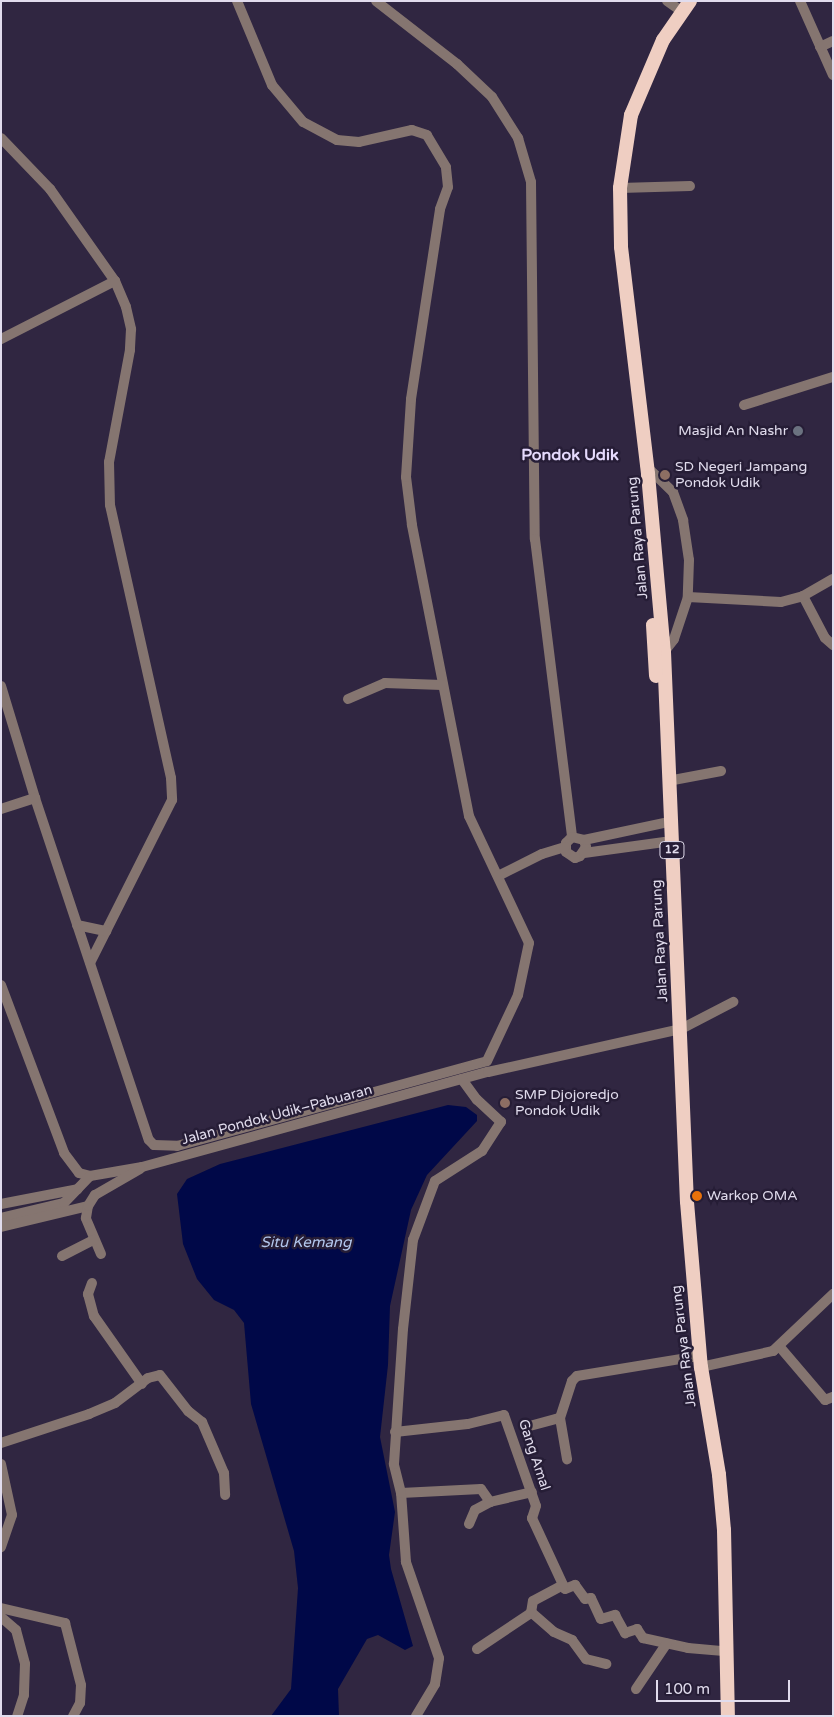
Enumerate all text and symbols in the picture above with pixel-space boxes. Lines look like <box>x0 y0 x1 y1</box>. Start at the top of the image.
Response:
place label: Masjid An Nashr <box>678 423 788 439</box>
marker: Masjid An Nashr <box>792 425 804 437</box>
district label: Pondok Udik <box>521 445 619 465</box>
place label: SD Negeri Jampang Pondok Udik <box>675 459 807 492</box>
marker: SD Negeri Jampang Pondok Udik <box>659 469 671 481</box>
street label: Jalan Raya Parung <box>624 476 652 600</box>
road number: 12 <box>658 840 686 860</box>
street label: Jalan Raya Parung <box>648 879 672 1003</box>
street label: Jalan Pondok Udik–Pabuaran <box>180 1081 374 1149</box>
place label: SMP Djojoredjo Pondok Udik <box>515 1087 619 1120</box>
marker: SMP Djojoredjo Pondok Udik <box>499 1097 511 1109</box>
place label: Warkop OMA <box>707 1188 798 1204</box>
marker: Warkop OMA <box>691 1190 703 1202</box>
water label: Situ Kemang <box>261 1234 351 1252</box>
street label: Jalan Raya Parung <box>668 1284 700 1408</box>
street label: Gang Amal <box>515 1417 553 1493</box>
scale bar <box>659 1670 793 1702</box>
text: 100 m <box>664 1680 710 1698</box>

